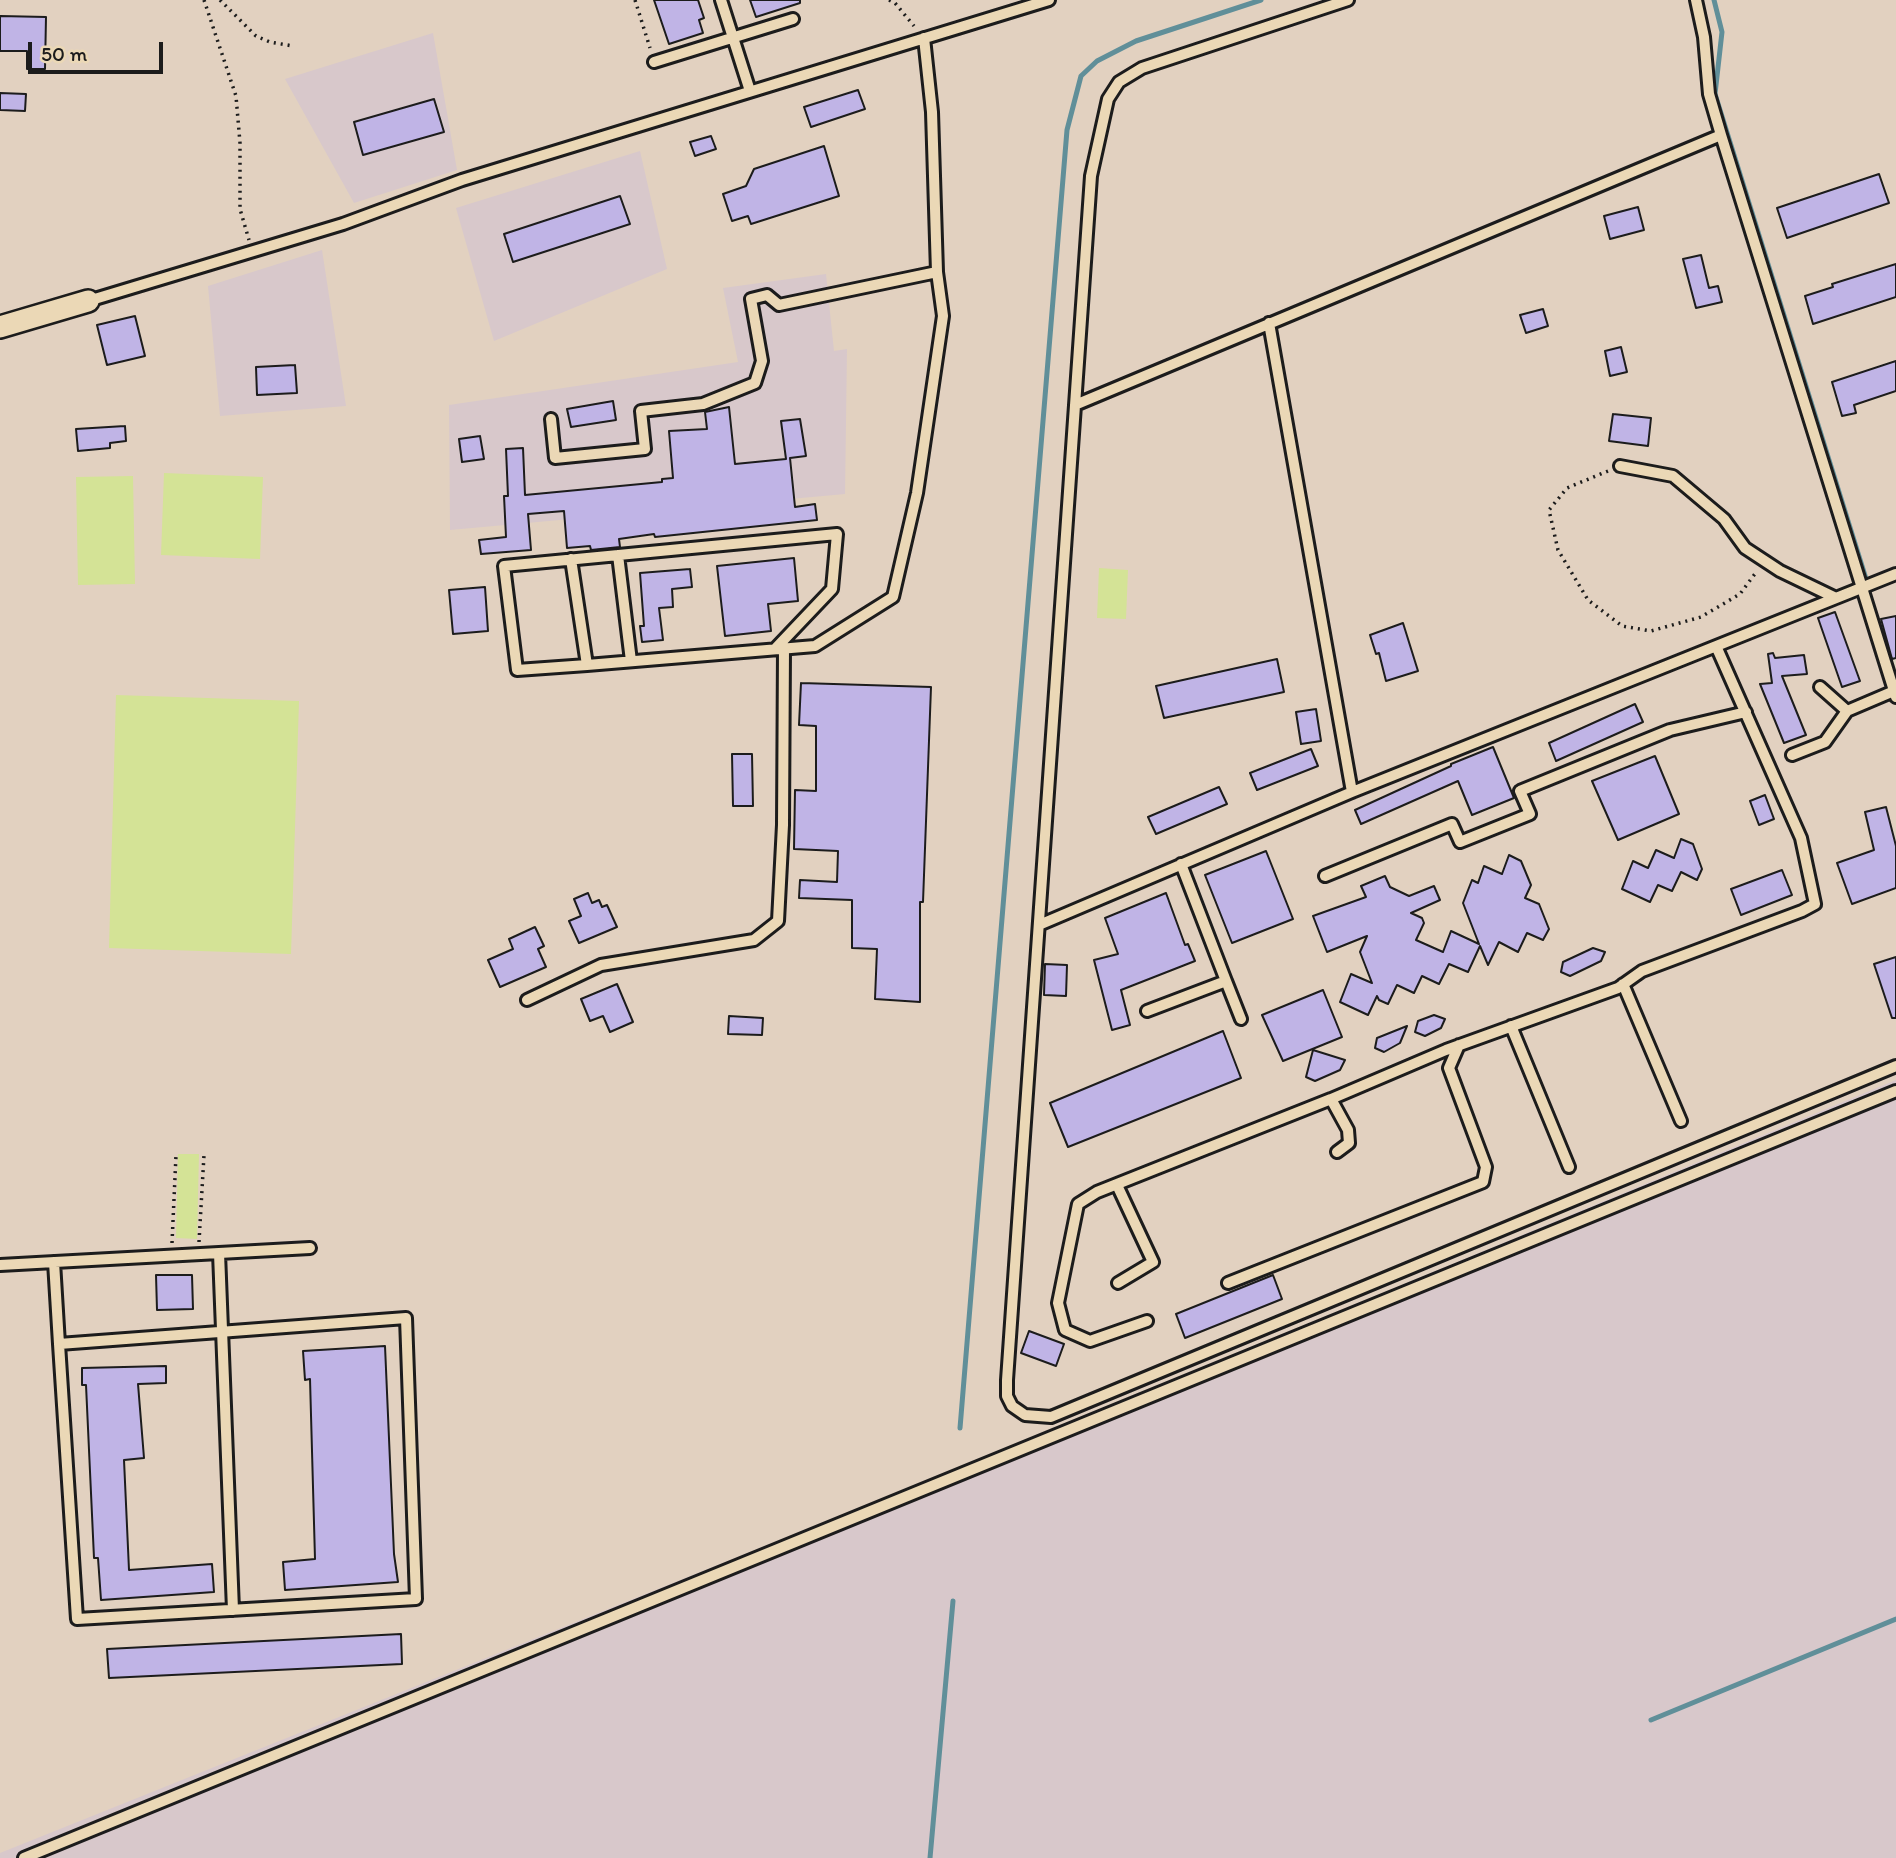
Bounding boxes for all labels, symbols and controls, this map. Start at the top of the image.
scale bar [32,28,166,72]
text: 50 m [41,41,87,66]

